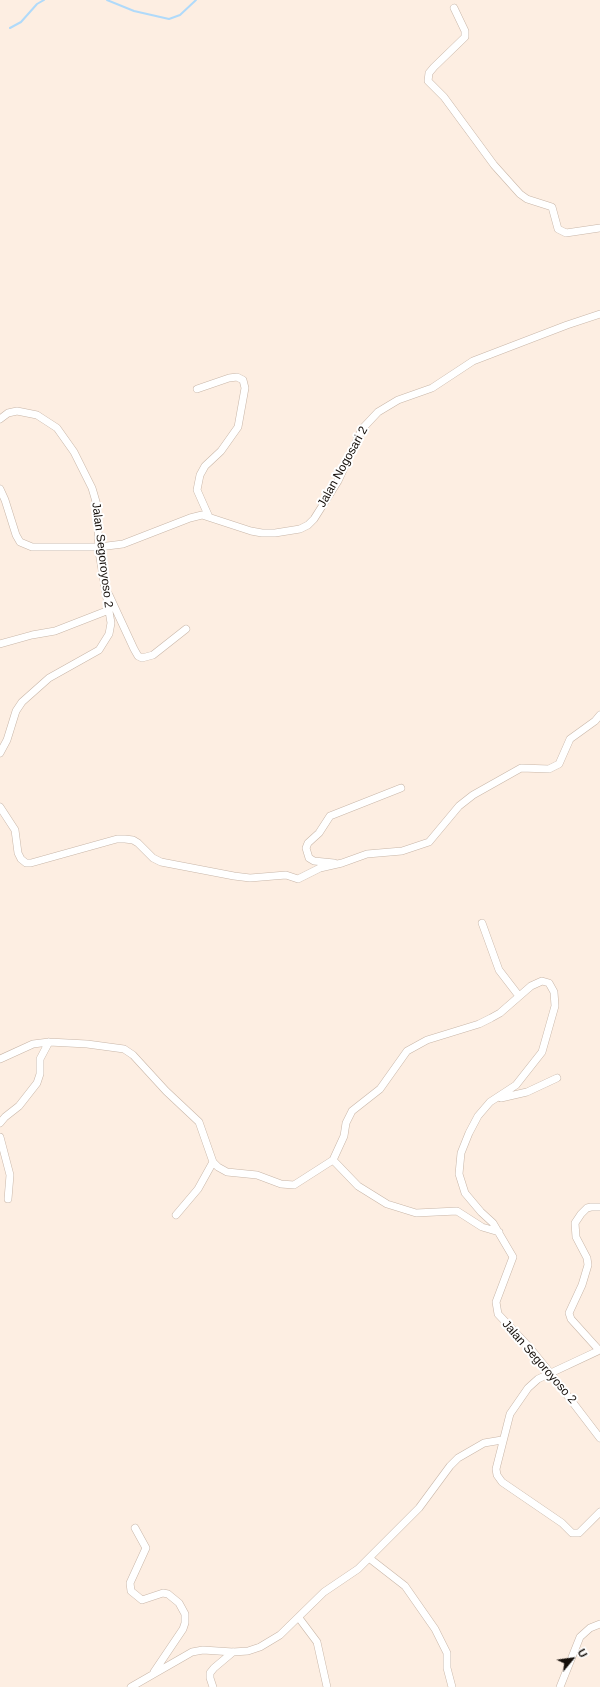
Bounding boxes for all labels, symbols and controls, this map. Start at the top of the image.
street label: Jalan Nogosari 2 [315,424,371,510]
street label: Jalan Segoroyoso 2 [88,501,116,609]
street label: Jalan Segoroyoso 2 [499,1317,579,1407]
north arrow [552,1639,592,1679]
text: U [575,1647,590,1660]

